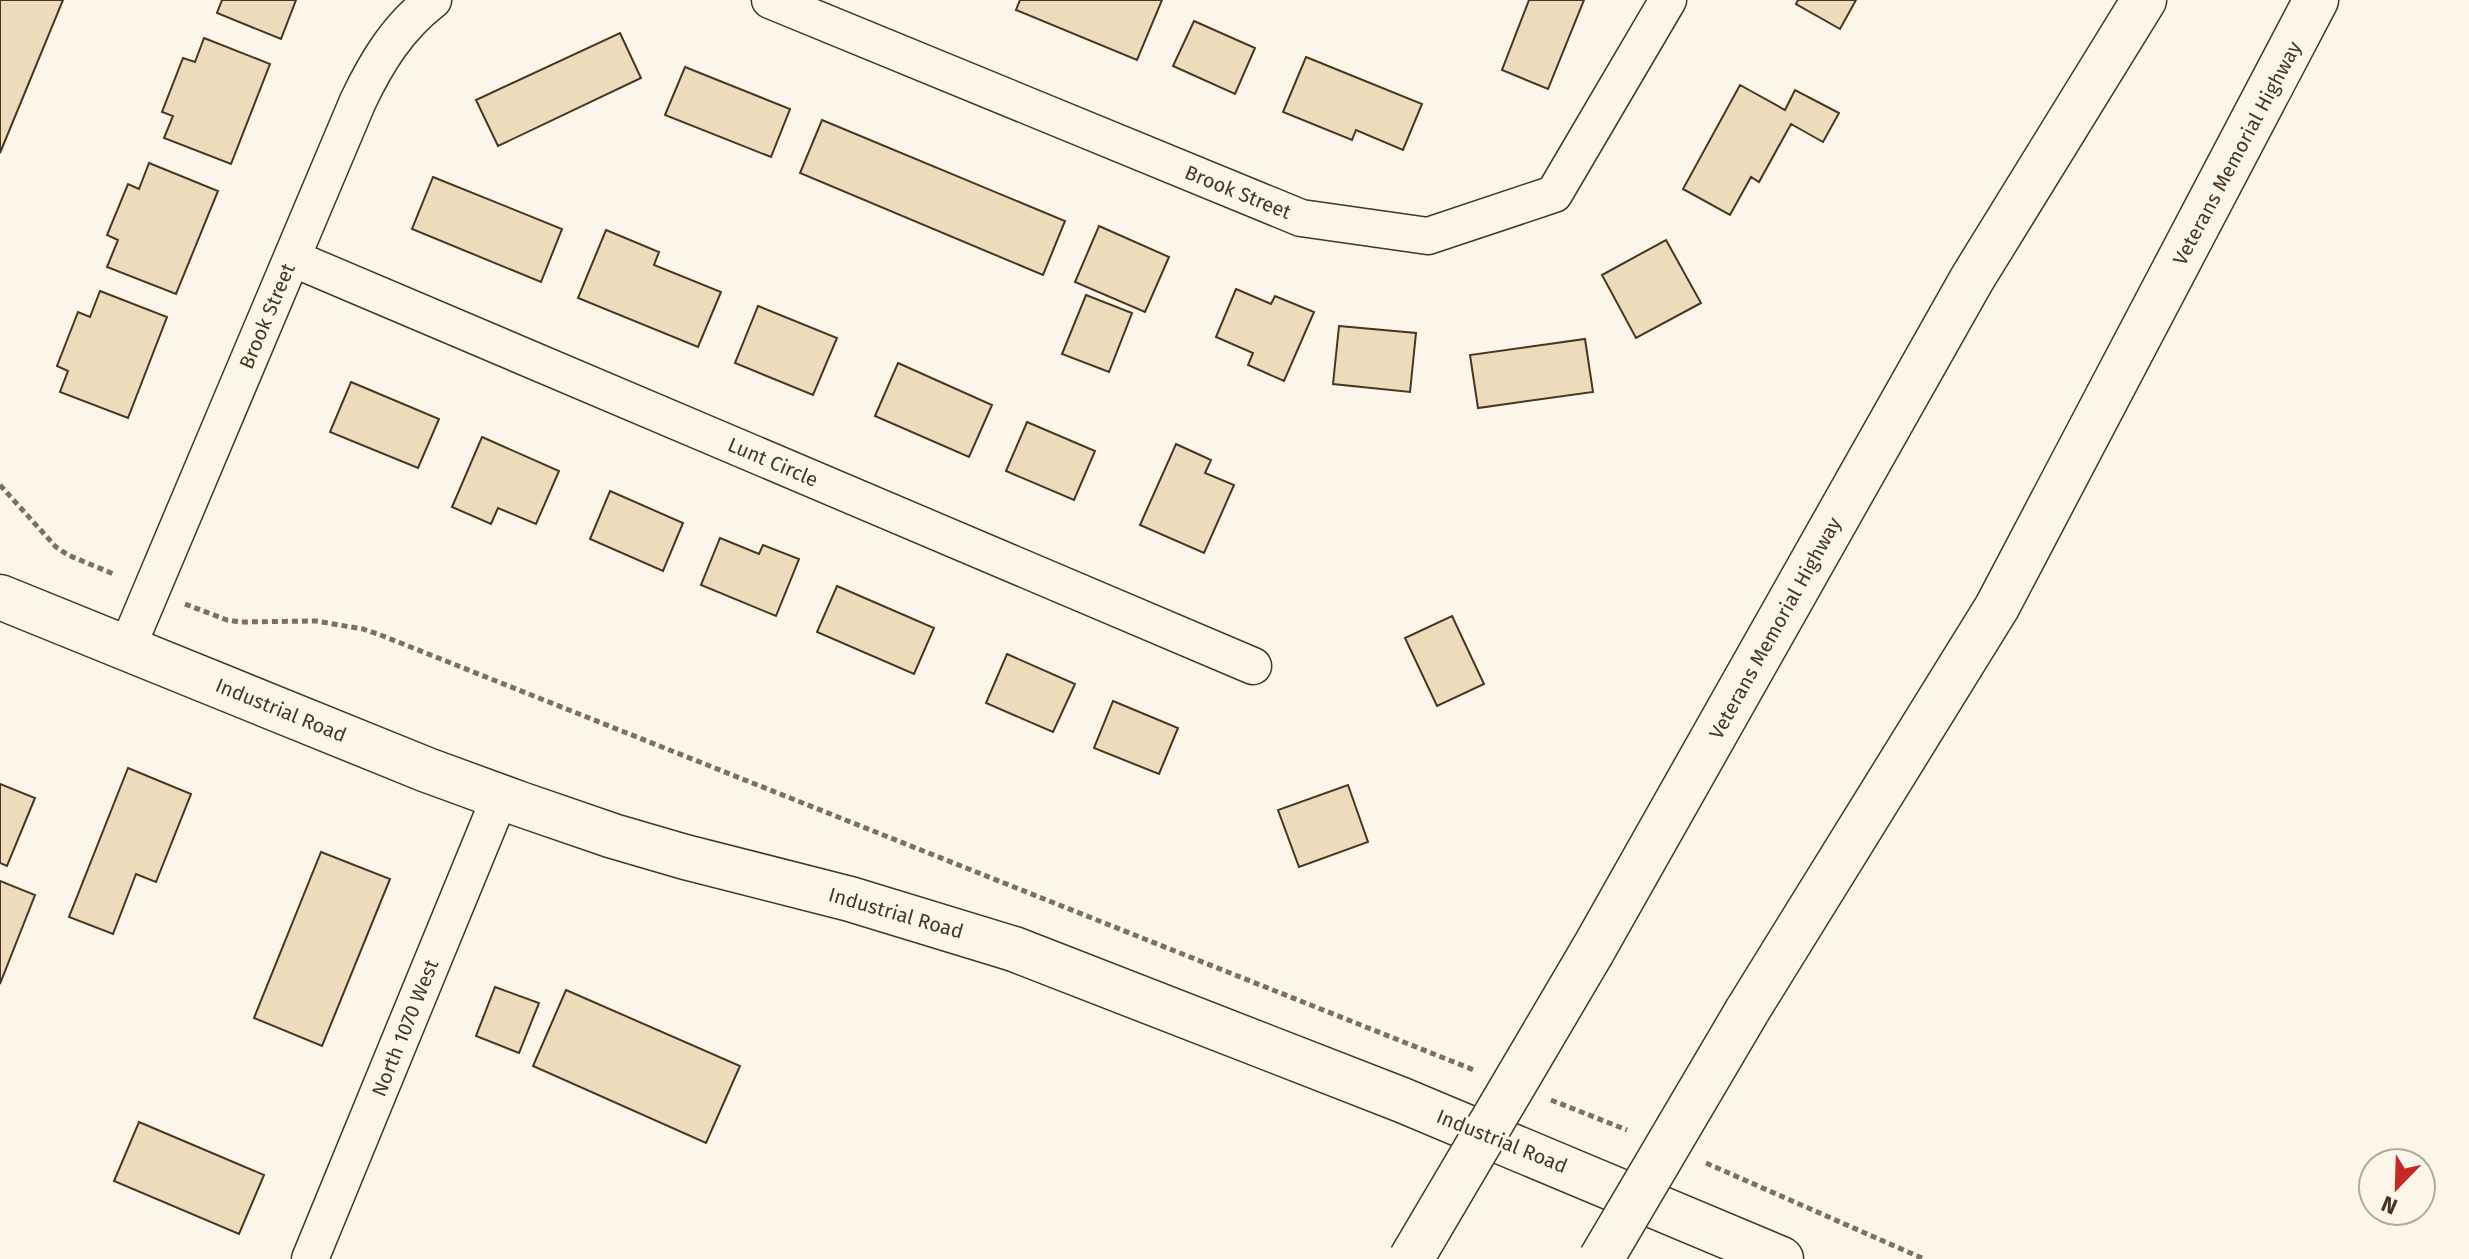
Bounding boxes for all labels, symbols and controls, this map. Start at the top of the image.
street label: Veterans Memorial Highway [2168,37,2306,269]
street label: Brook Street [1181,160,1295,224]
street label: Brook Street [234,259,300,372]
street label: Lunt Circle [724,432,822,492]
street label: Veterans Memorial Highway [1704,513,1846,743]
street label: Industrial Road [212,673,350,747]
street label: Industrial Road [826,882,966,944]
street label: North 1070 West [367,955,444,1100]
street label: Industrial Road [1433,1104,1571,1178]
north arrow [2357,1147,2437,1227]
text: N [2377,1190,2401,1220]

